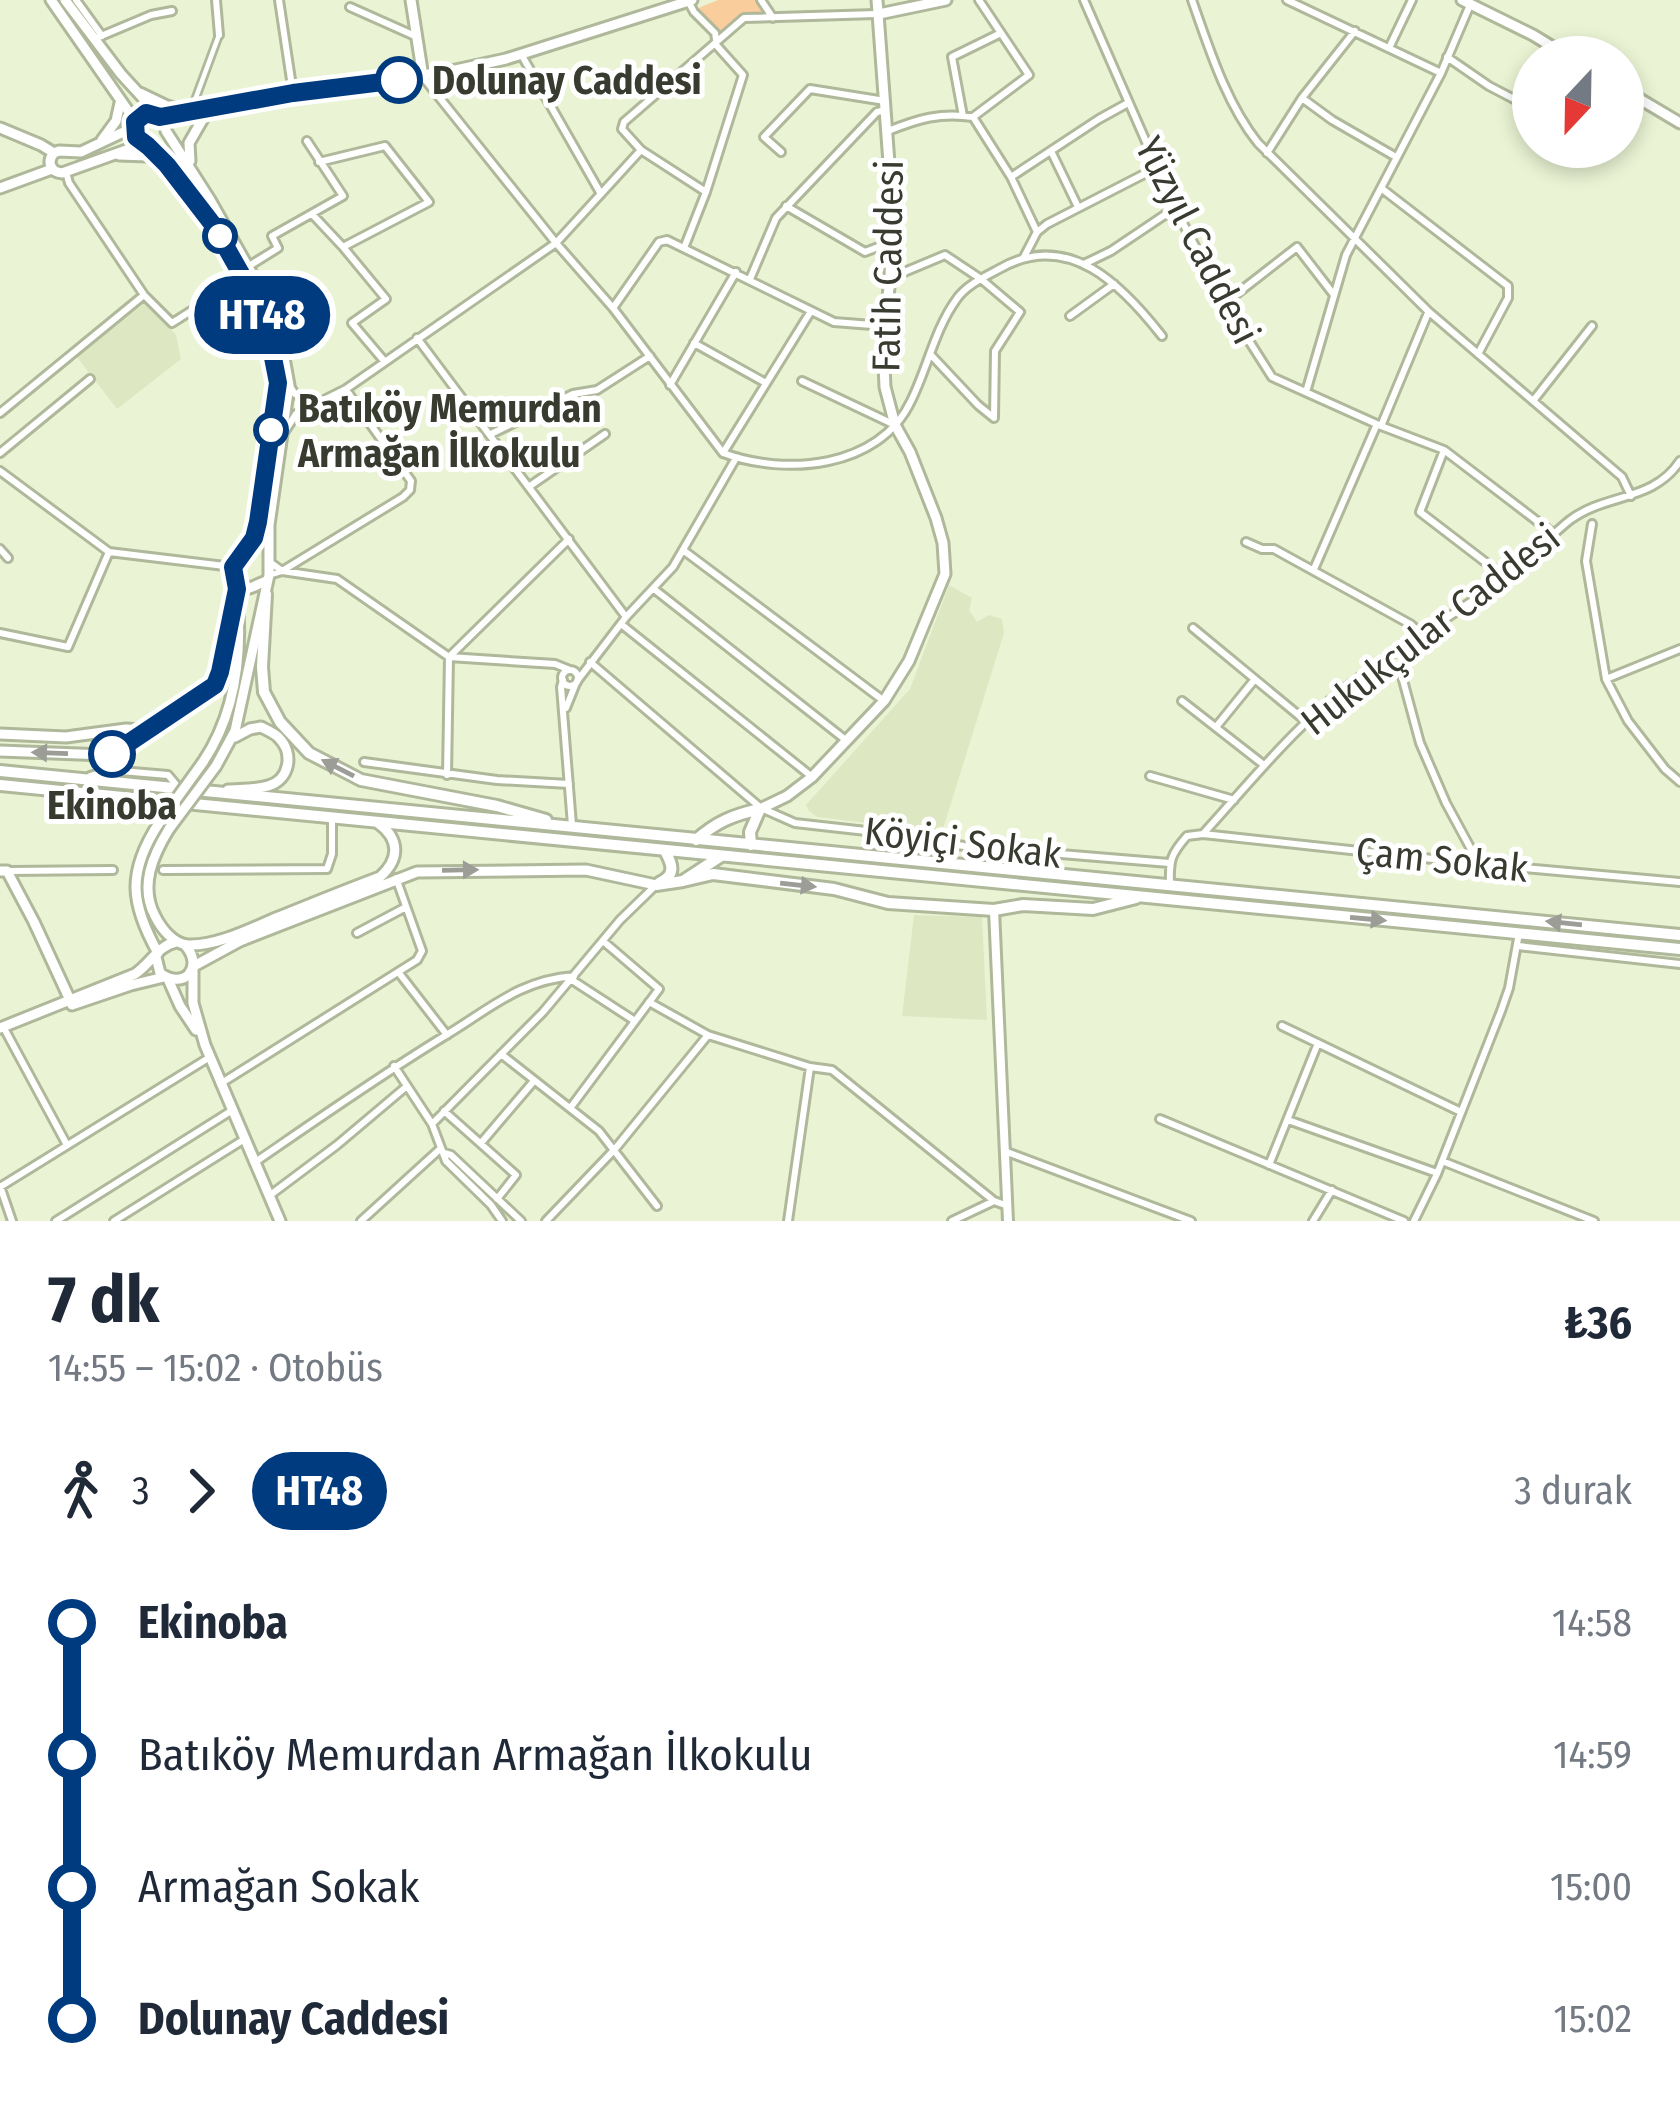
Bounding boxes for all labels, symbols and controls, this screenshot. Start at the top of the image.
north arrow [1512,36,1644,168]
map controls [1512,36,1644,168]
marker: Dolunay Caddesi [377,58,421,102]
place label: Dolunay Caddesi [432,58,702,104]
street label: Yüzyıl Caddesi [1125,129,1269,352]
street label: Fatih Caddesi [863,160,913,373]
unlabelled marker [204,220,236,252]
line badge: HT48 [178,276,346,354]
text: HT48 [218,290,306,340]
place label: Batıköy Memurdan Armağan İlkokulu [297,386,602,477]
marker: Batıköy Memurdan Armağan İlkokulu [255,414,287,446]
street label: Hukukçular Caddesi [1292,515,1569,745]
marker: Ekinoba [90,732,134,776]
one-way arrow [30,744,68,763]
one-way arrow [321,759,355,779]
place label: Ekinoba [47,783,177,829]
street label: Köyiçi Sokak [862,808,1065,878]
street label: Çam Sokak [1354,828,1531,892]
one-way arrow [442,861,480,880]
one-way arrow [780,876,817,895]
one-way arrow [1350,910,1387,929]
one-way arrow [1544,913,1582,932]
text: 7 dk [48,1260,159,1339]
text: ₺36 [1564,1296,1632,1350]
text: 14:55 – 15:02 · Otobüs [48,1345,383,1391]
icon: walk [48,1458,114,1524]
icon: forward [168,1458,234,1524]
text: HT48 [276,1466,363,1516]
text: 3 [132,1468,150,1514]
text: 3 durak [1514,1468,1632,1514]
text: Ekinoba [138,1596,288,1650]
text: 14:58 [1552,1600,1632,1646]
text: Batıköy Memurdan Armağan İlkokulu [138,1728,812,1782]
text: 14:59 [1553,1732,1632,1778]
text: Armağan Sokak [138,1860,420,1914]
text: 15:00 [1550,1864,1632,1910]
text: Dolunay Caddesi [138,1992,449,2046]
text: 15:02 [1554,1996,1632,2042]

